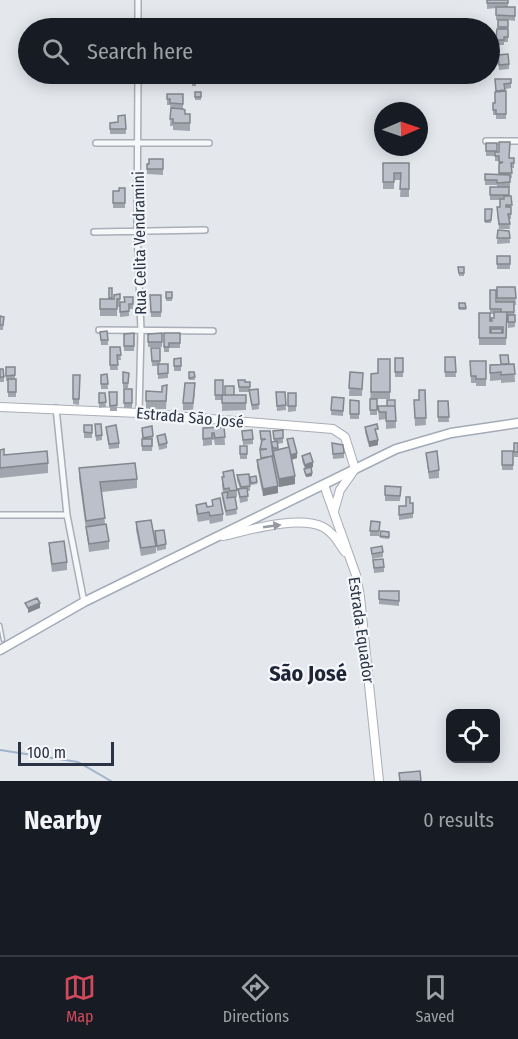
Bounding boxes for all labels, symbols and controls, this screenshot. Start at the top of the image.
search box [18,18,500,84]
icon: search [39,35,72,68]
text: Search here [87,38,193,65]
north arrow [374,102,428,156]
street label: Rua Celita Vendramini [129,171,150,315]
street label: Estrada São José [135,403,245,432]
one-way arrow [263,522,282,531]
street label: Estrada Equador [345,576,378,685]
district label: São José [269,660,347,687]
map controls [446,709,500,763]
button: locate [446,709,500,763]
scale bar [18,739,114,766]
text: 100 m [27,743,66,762]
text: Nearby [24,805,101,836]
text: 0 results [423,808,494,832]
tab: Map [63,971,96,1026]
tab: Directions [223,971,289,1026]
tab: Saved [416,971,455,1026]

